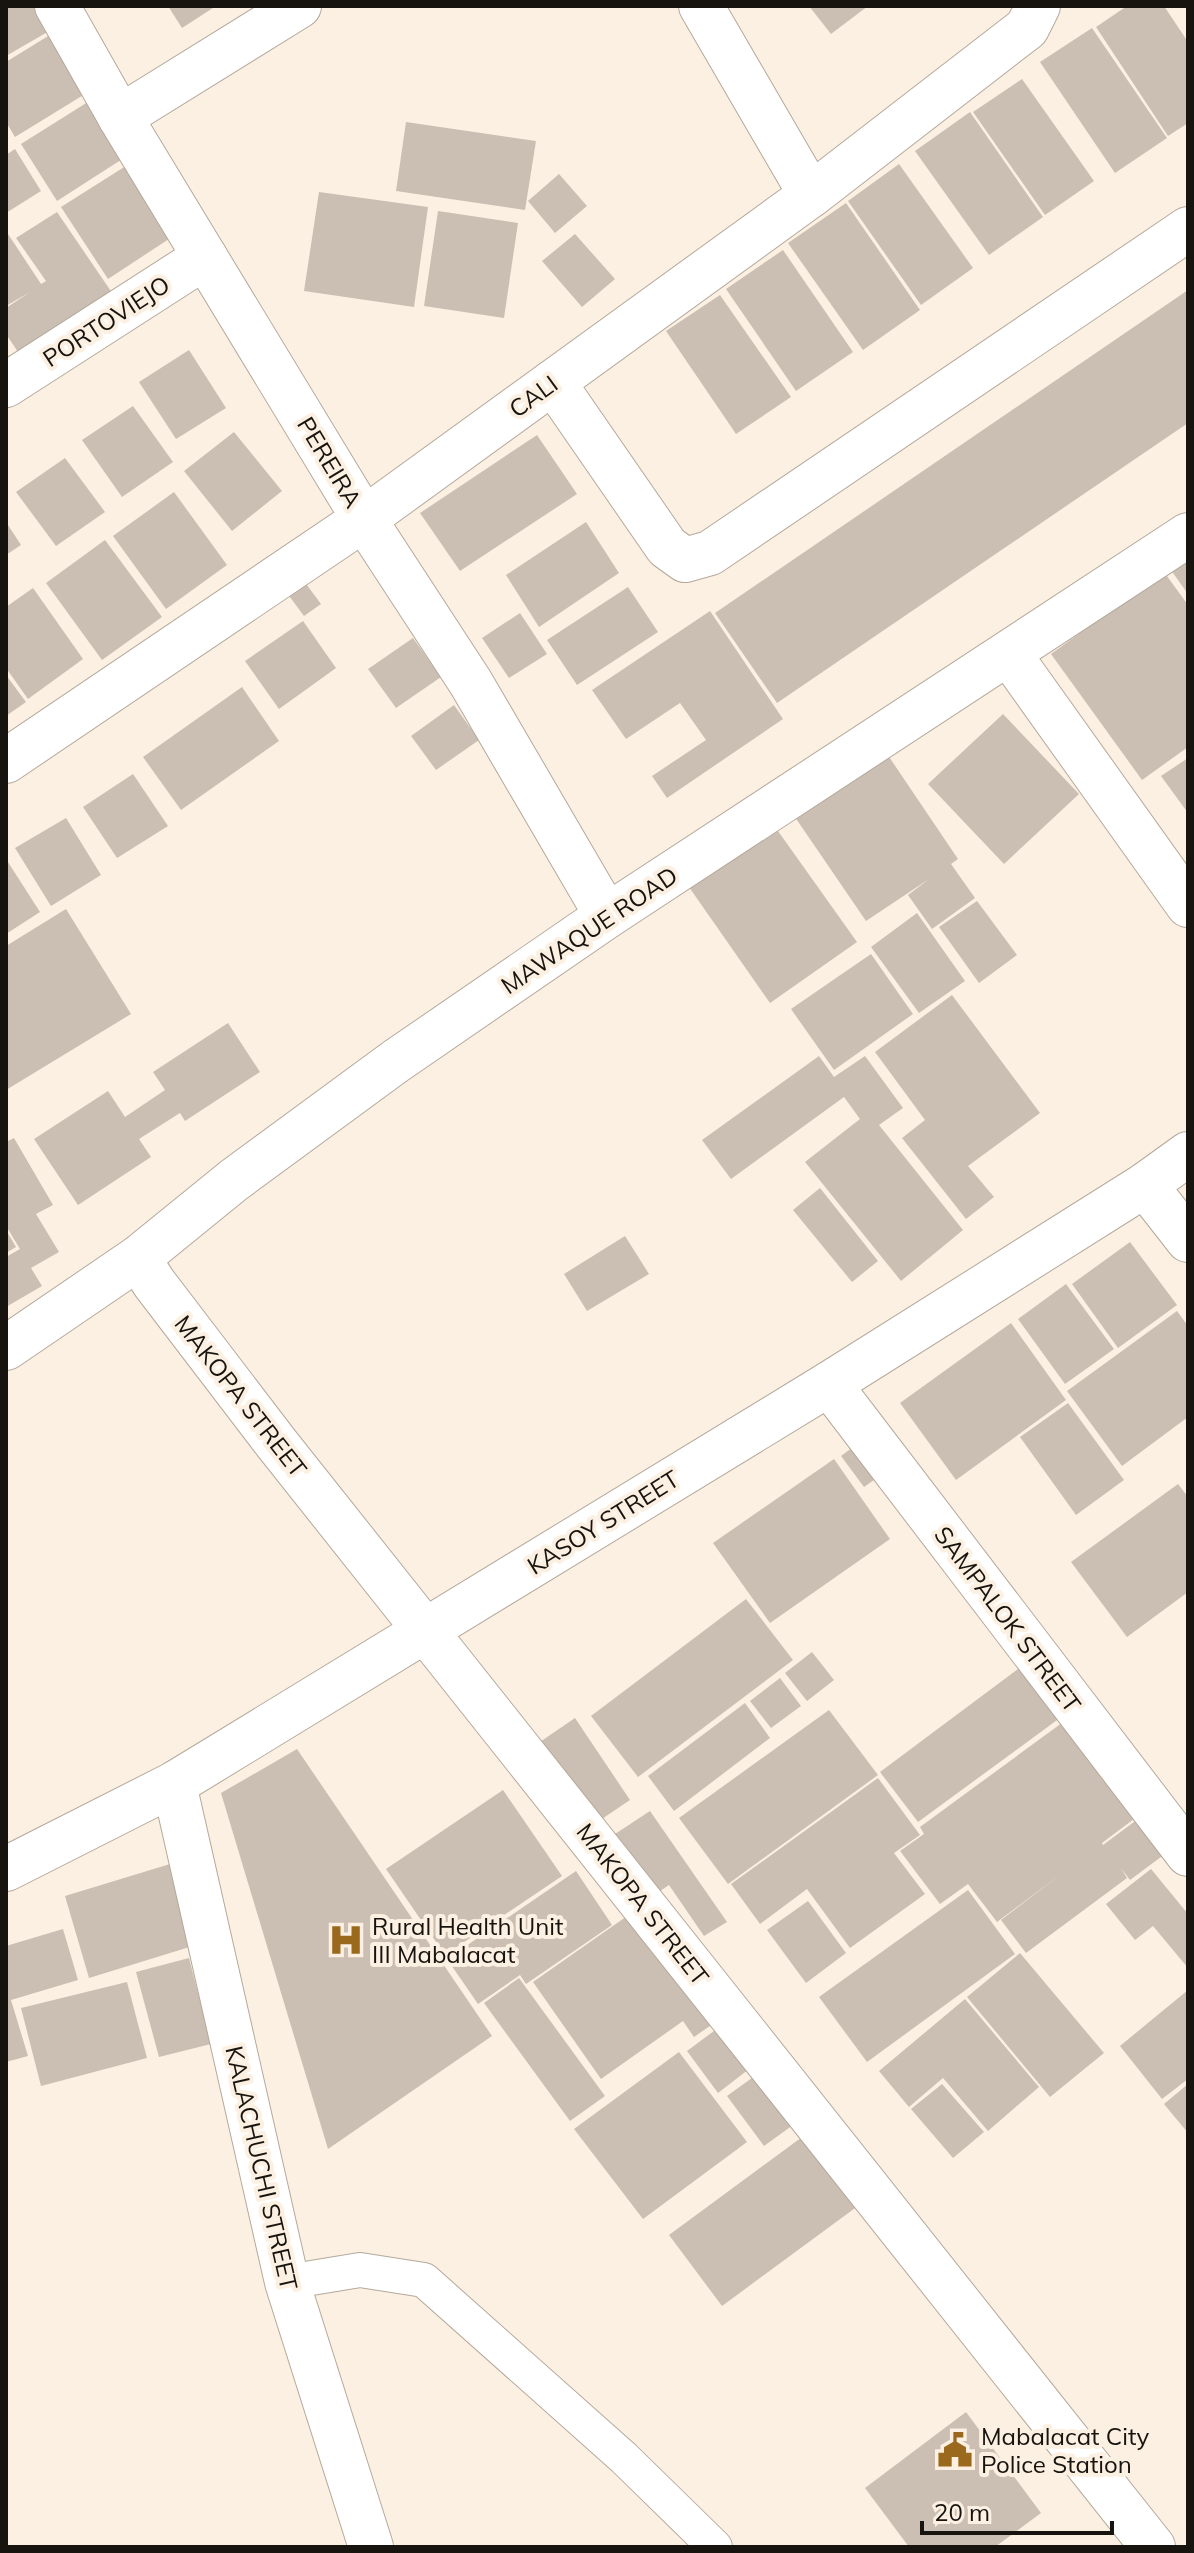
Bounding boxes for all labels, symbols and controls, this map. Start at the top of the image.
street label: PORTOVIEJO [37,269,175,373]
street label: CALI [503,368,563,424]
street label: PEREIRA [291,411,369,513]
street label: MAWAQUE ROAD [495,860,683,1000]
street label: MAKOPA STREET [168,1309,314,1483]
street label: KASOY STREET [522,1463,685,1581]
street label: SAMPALOK STREET [928,1520,1088,1718]
street label: MAKOPA STREET [570,1817,716,1991]
place label: Rural Health Unit III Mabalacat [372,1911,563,1969]
hospital icon: Rural Health Unit III Mabalacat [327,1921,365,1959]
street label: KALACHUCHI STREET [219,2043,305,2294]
place label: Mabalacat City Police Station [981,2421,1149,2479]
public building icon: Mabalacat City Police Station [936,2431,974,2469]
scale bar [922,2485,1112,2535]
text: 20 m [934,2497,990,2527]

